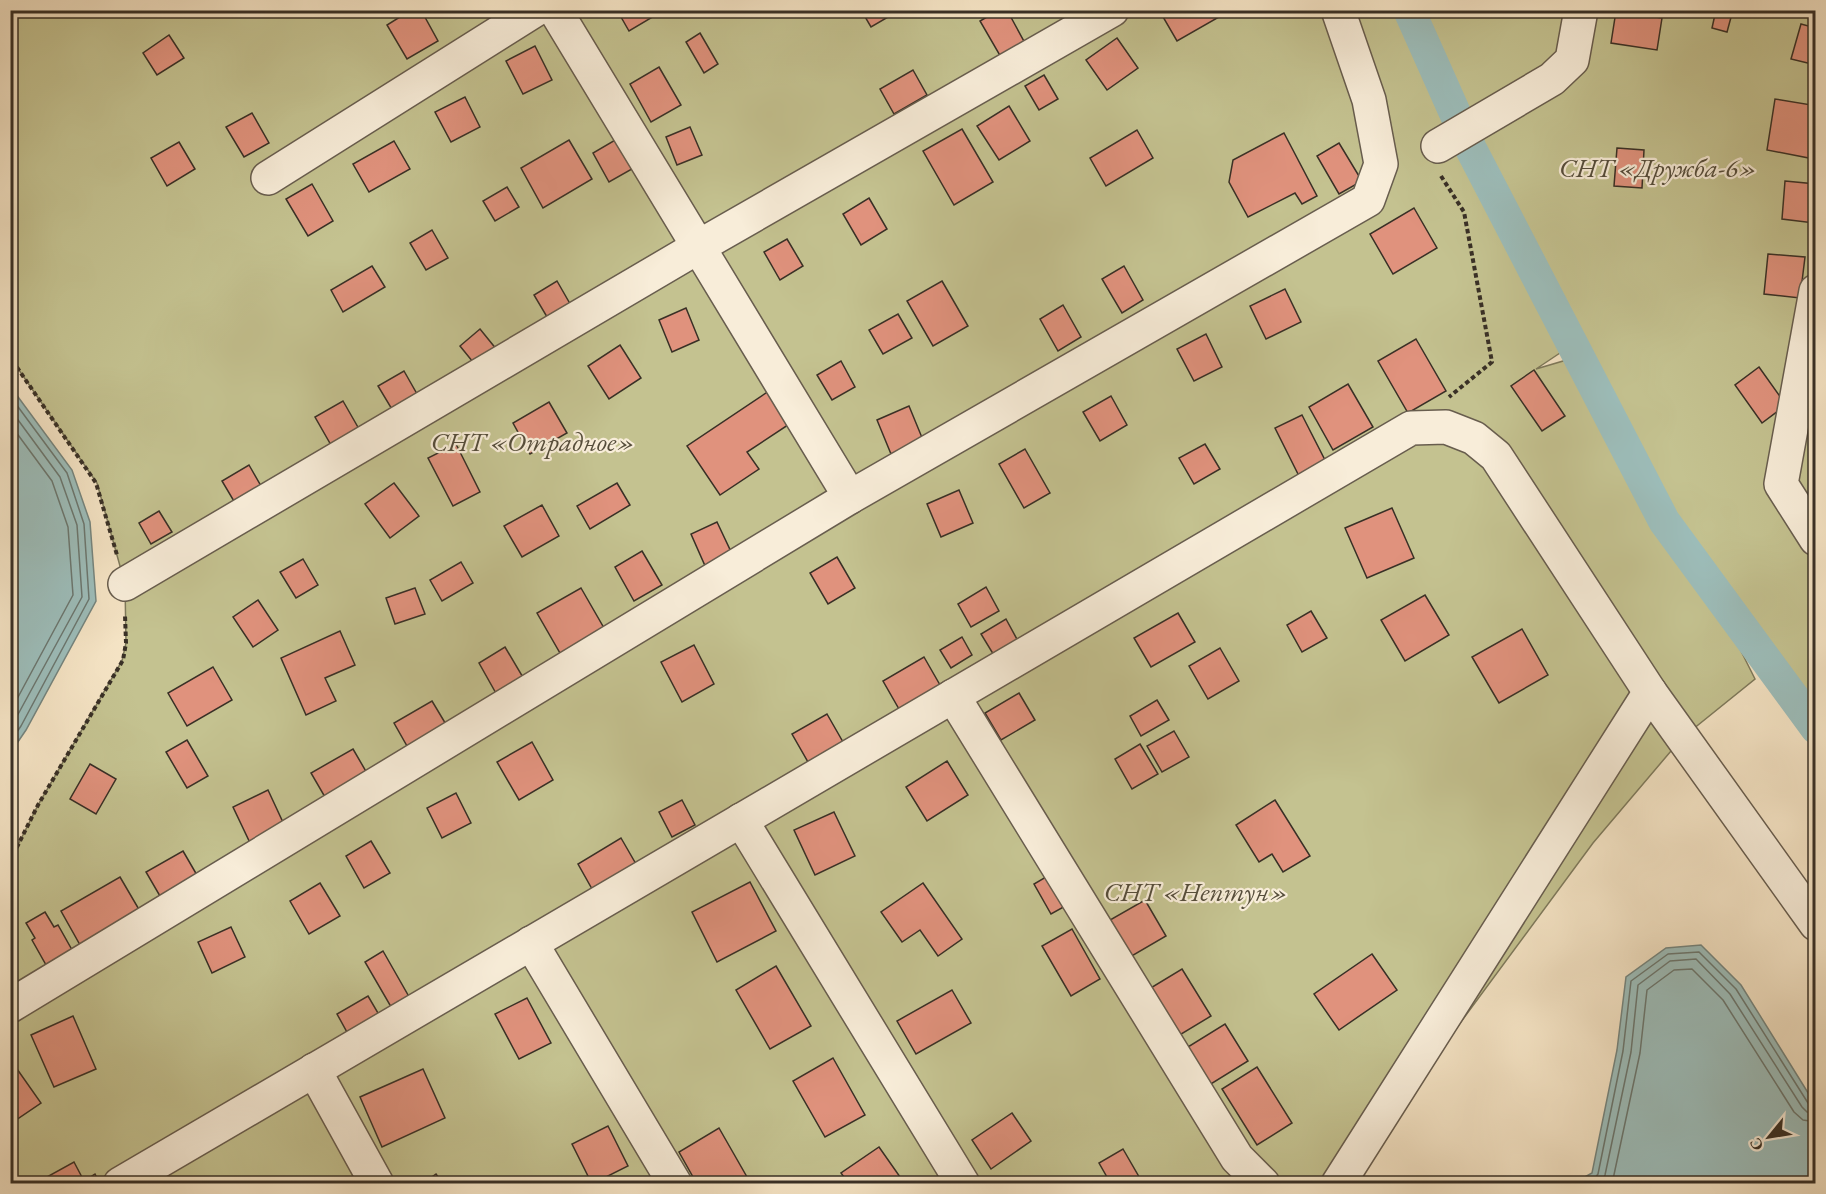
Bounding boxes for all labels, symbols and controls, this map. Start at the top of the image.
park label: СНТ «Дружба-6» [1559,150,1757,185]
park label: СНТ «Отрадное» [431,424,635,459]
park label: СНТ «Нептун» [1104,874,1288,909]
north arrow [1739,1107,1799,1167]
text: С [1745,1134,1768,1154]

